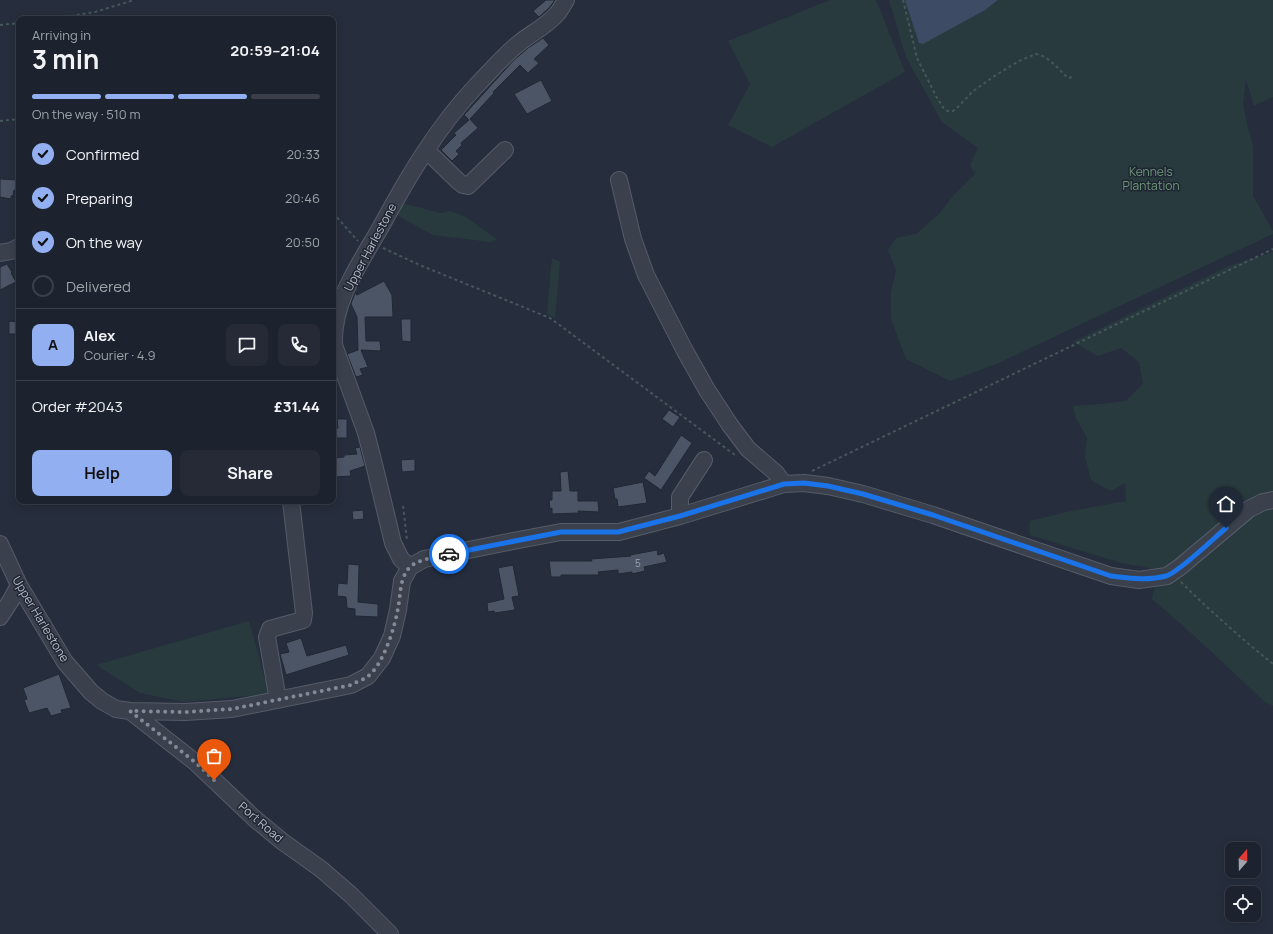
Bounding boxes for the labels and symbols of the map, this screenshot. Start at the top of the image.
park label: Kennels Plantation [1122,163,1180,194]
street label: Upper Harlestone [340,200,400,294]
pin [1209,487,1243,528]
courier [429,534,469,574]
house number: 5 [635,556,641,570]
street label: Upper Harlestone [9,573,73,665]
pin [197,739,231,780]
street label: Port Road [235,798,287,846]
north arrow [1225,842,1261,878]

